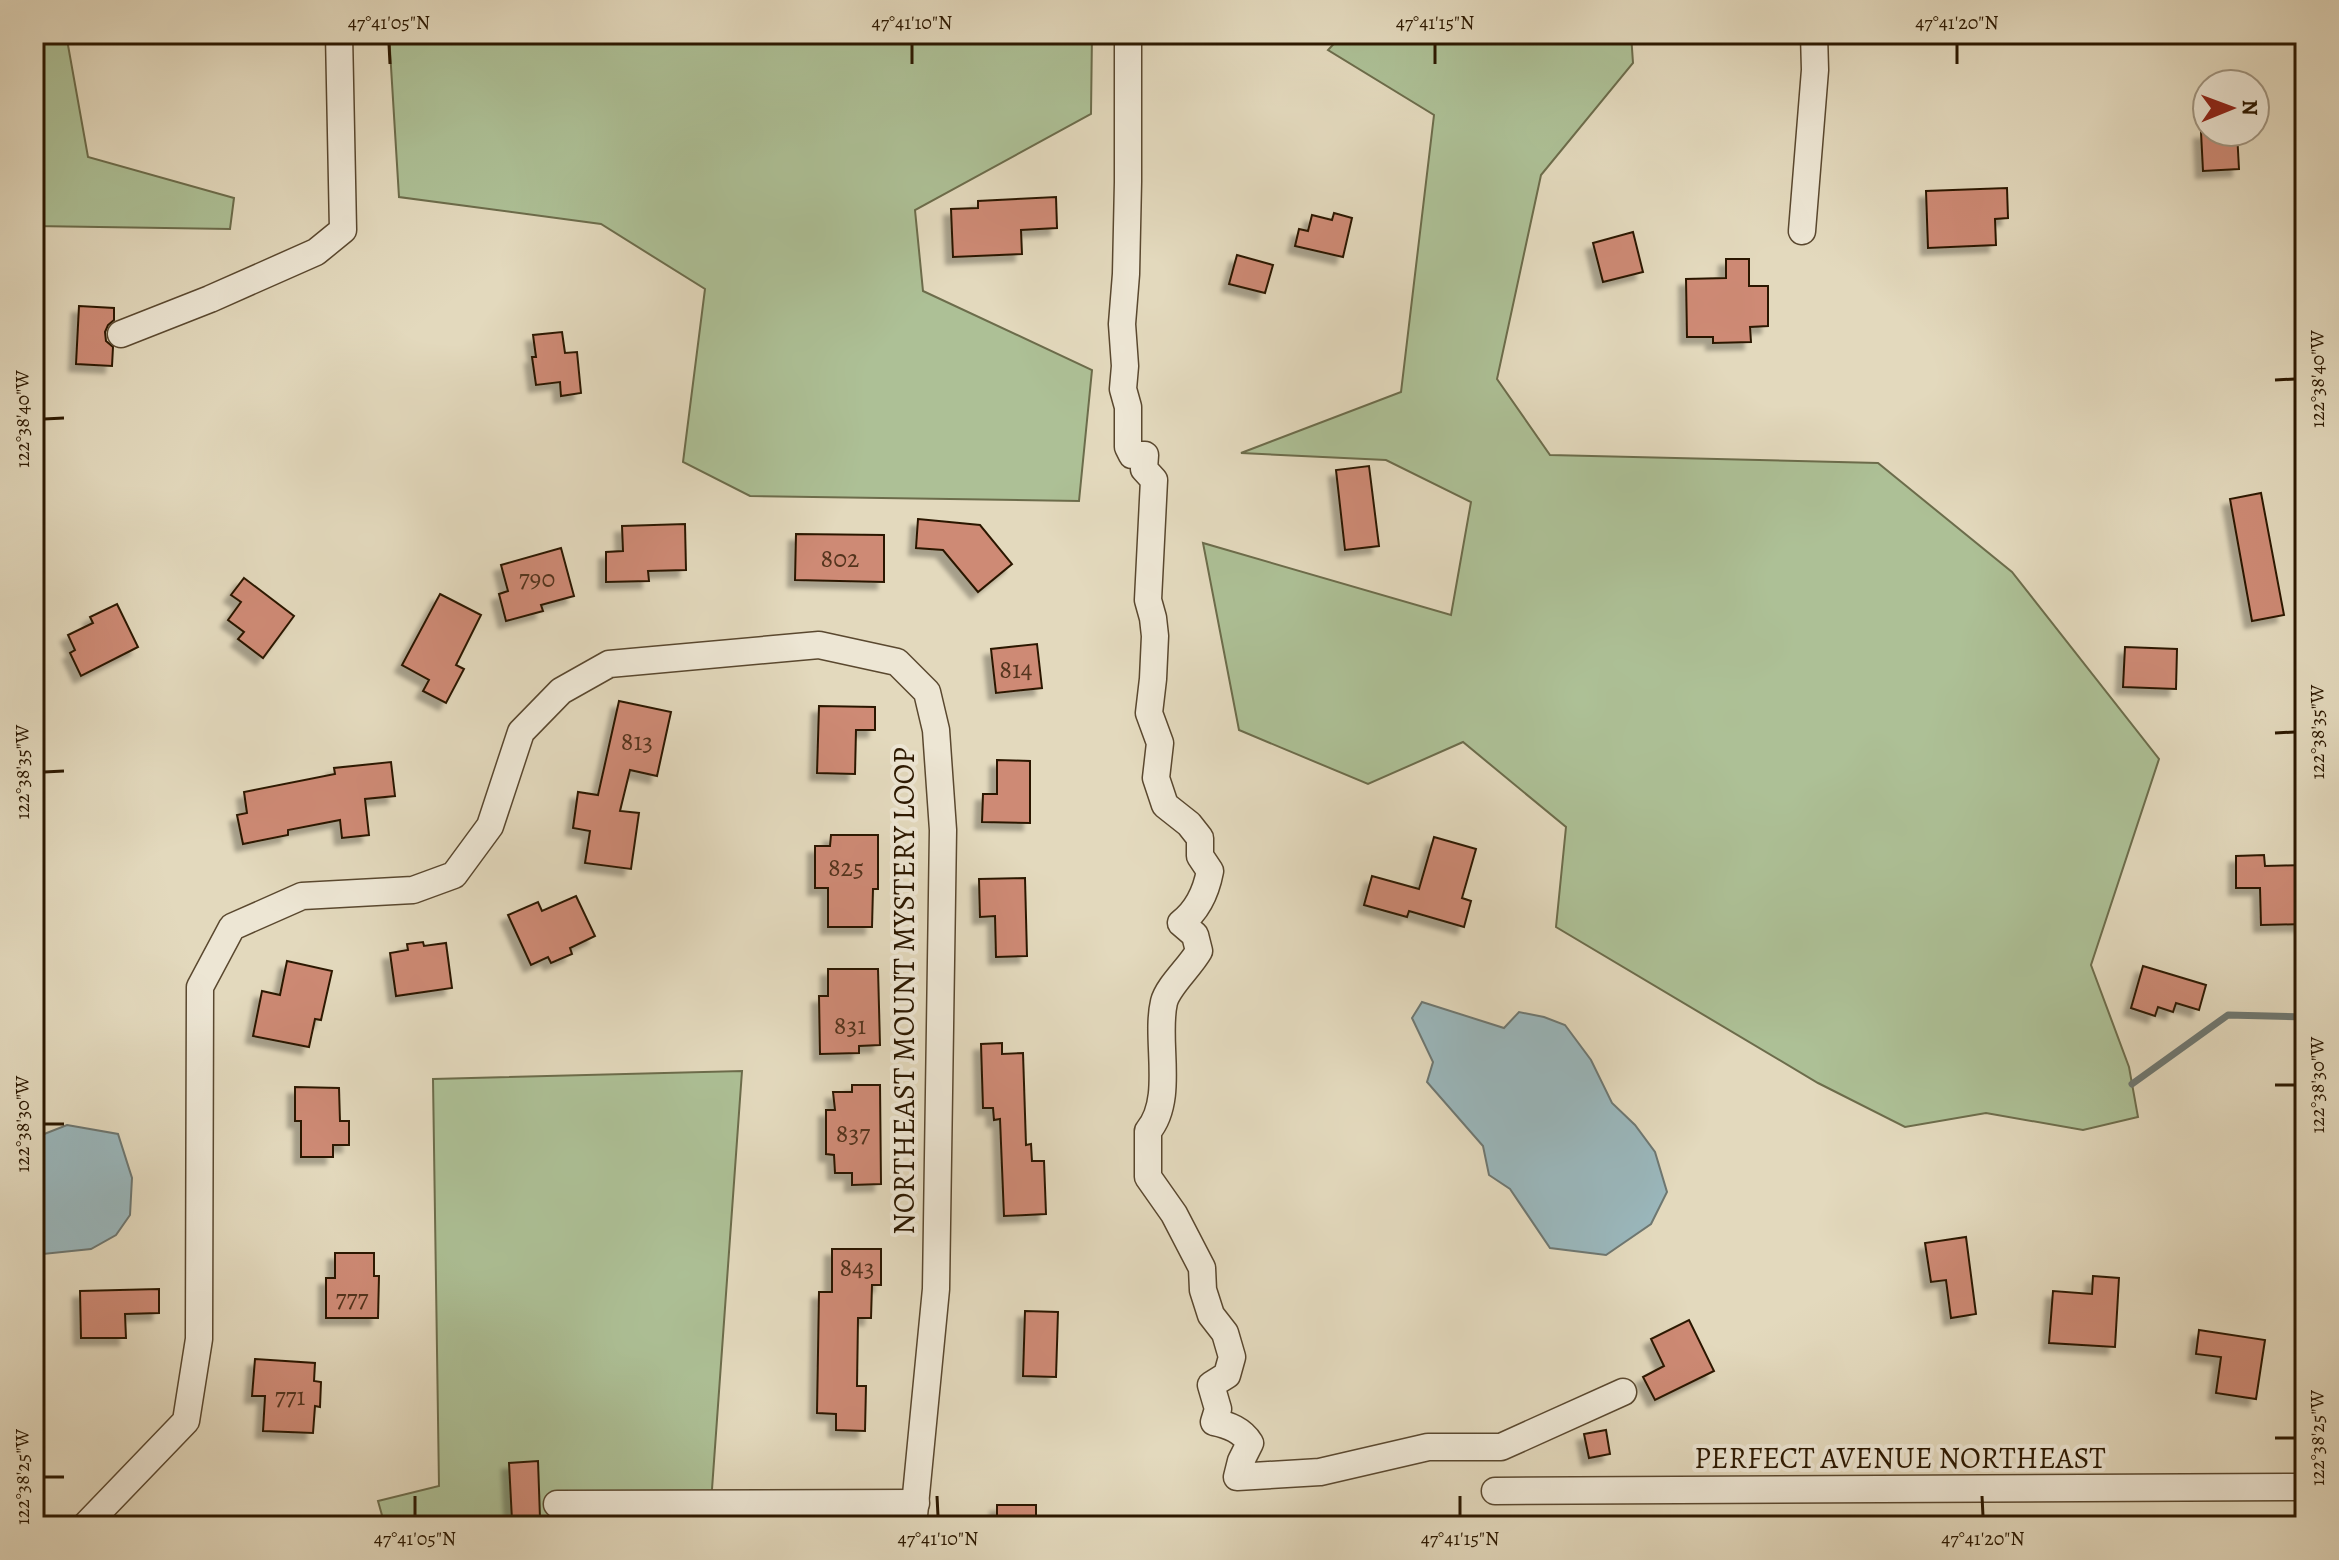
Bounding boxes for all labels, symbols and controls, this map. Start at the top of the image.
text: 47°41'05"N [348,9,430,36]
text: 47°41'10"N [872,9,952,36]
text: 47°41'15"N [1396,9,1474,36]
text: 47°41'20"N [1915,9,1999,36]
north arrow [2191,68,2271,148]
text: N [2235,99,2265,116]
text: 122°38'40"W [2304,330,2331,428]
text: 122°38'40"W [9,370,36,468]
house number: 802 [821,541,859,576]
house number: 790 [519,561,555,596]
house number: 814 [999,652,1033,687]
text: 122°38'35"W [2304,684,2331,779]
text: 122°38'35"W [9,724,36,819]
house number: 813 [621,724,653,759]
street label: NORTHEAST MOUNT MYSTERY LOOP [884,747,924,1235]
house number: 825 [828,850,864,885]
house number: 831 [834,1008,866,1043]
text: 122°38'30"W [2304,1036,2331,1134]
text: 122°38'30"W [9,1075,36,1173]
house number: 837 [836,1116,870,1151]
house number: 843 [839,1250,875,1285]
house number: 777 [336,1281,368,1316]
house number: 771 [275,1379,305,1414]
text: 122°38'25"W [2304,1390,2331,1486]
text: 122°38'25"W [9,1429,36,1525]
street label: PERFECT AVENUE NORTHEAST [1694,1438,2106,1478]
text: 47°41'05"N [374,1525,456,1552]
text: 47°41'10"N [898,1525,978,1552]
text: 47°41'15"N [1421,1525,1499,1552]
text: 47°41'20"N [1941,1525,2025,1552]

